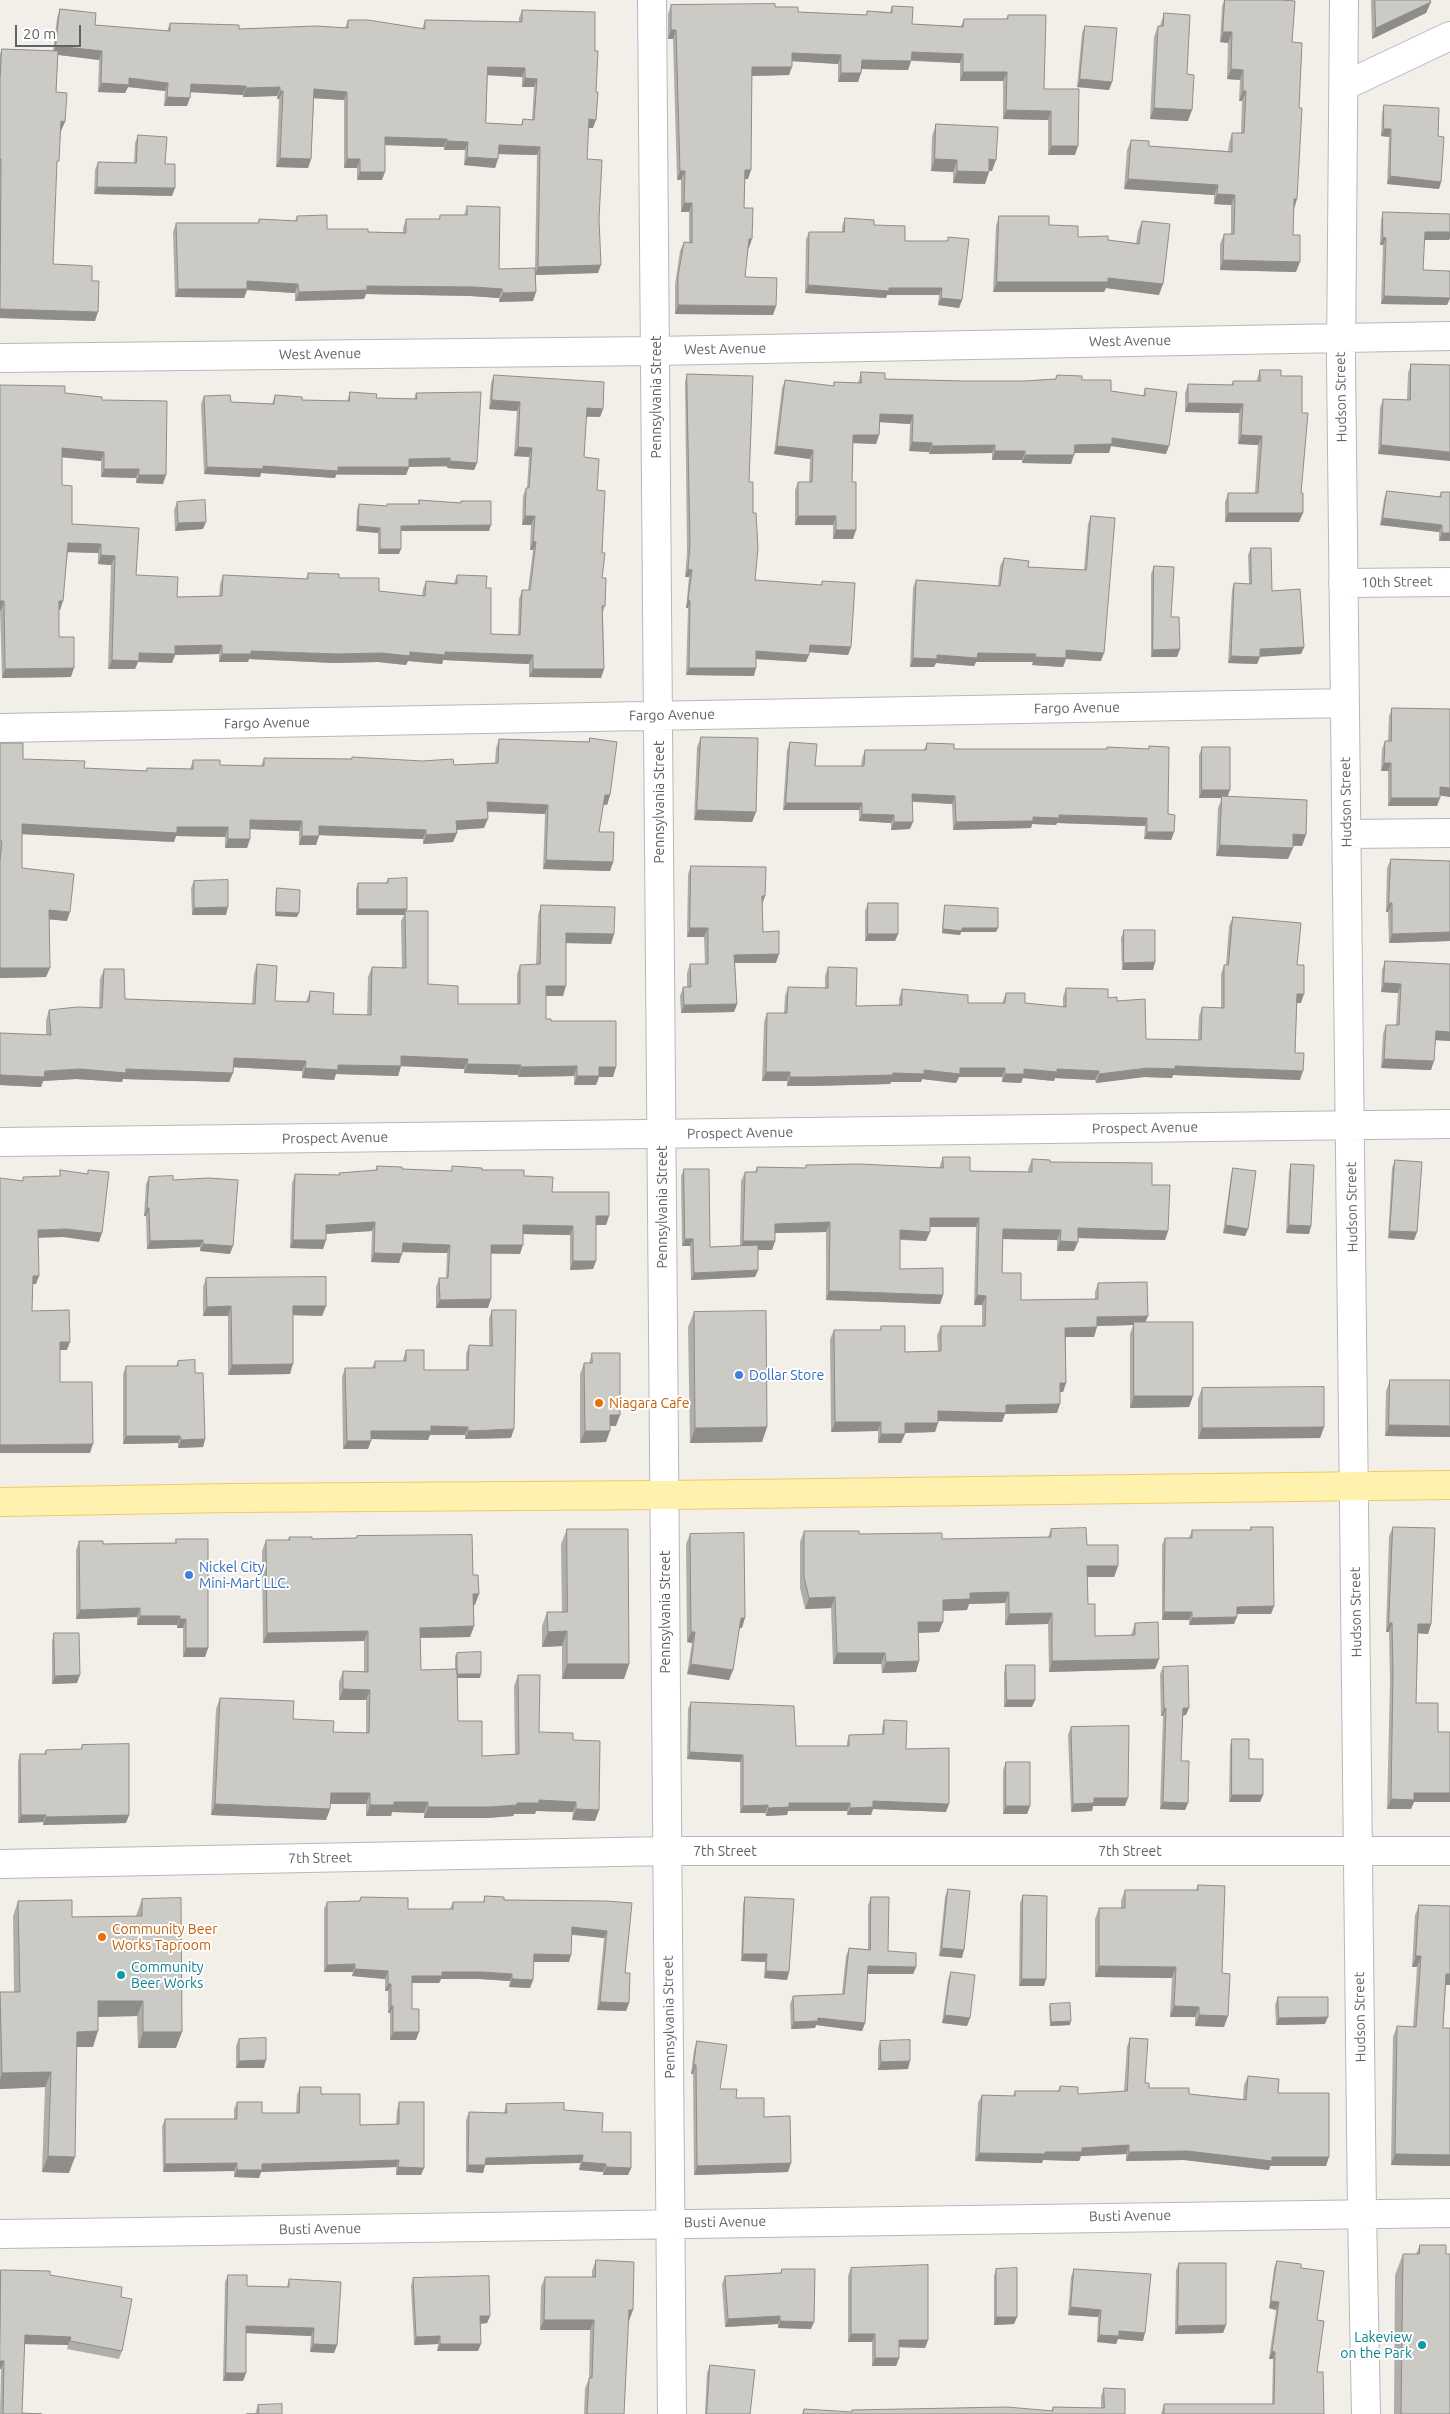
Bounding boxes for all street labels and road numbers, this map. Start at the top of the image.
street label: West Avenue [1089,332,1171,350]
street label: Pennsylvania Street [648,335,664,459]
street label: West Avenue [684,340,766,358]
street label: West Avenue [279,345,361,363]
street label: Hudson Street [1332,352,1350,442]
street label: 10th Street [1361,573,1433,591]
street label: Fargo Avenue [1034,699,1120,717]
street label: Fargo Avenue [629,706,715,724]
street label: Fargo Avenue [224,714,310,732]
street label: Pennsylvania Street [651,740,667,864]
street label: Hudson Street [1337,757,1355,847]
street label: Prospect Avenue [1092,1119,1198,1137]
street label: Prospect Avenue [687,1124,793,1142]
street label: Prospect Avenue [282,1129,388,1147]
street label: Pennsylvania Street [654,1145,670,1269]
street label: Hudson Street [1343,1162,1361,1252]
street label: Pennsylvania Street [657,1550,673,1674]
street label: Hudson Street [1347,1567,1365,1657]
street label: 7th Street [693,1843,757,1859]
street label: 7th Street [1098,1843,1162,1859]
street label: 7th Street [288,1849,352,1867]
street label: Pennsylvania Street [660,1955,678,2079]
street label: Hudson Street [1351,1972,1369,2062]
street label: Busti Avenue [1089,2207,1171,2225]
street label: Busti Avenue [684,2213,766,2231]
street label: Busti Avenue [279,2220,361,2238]

